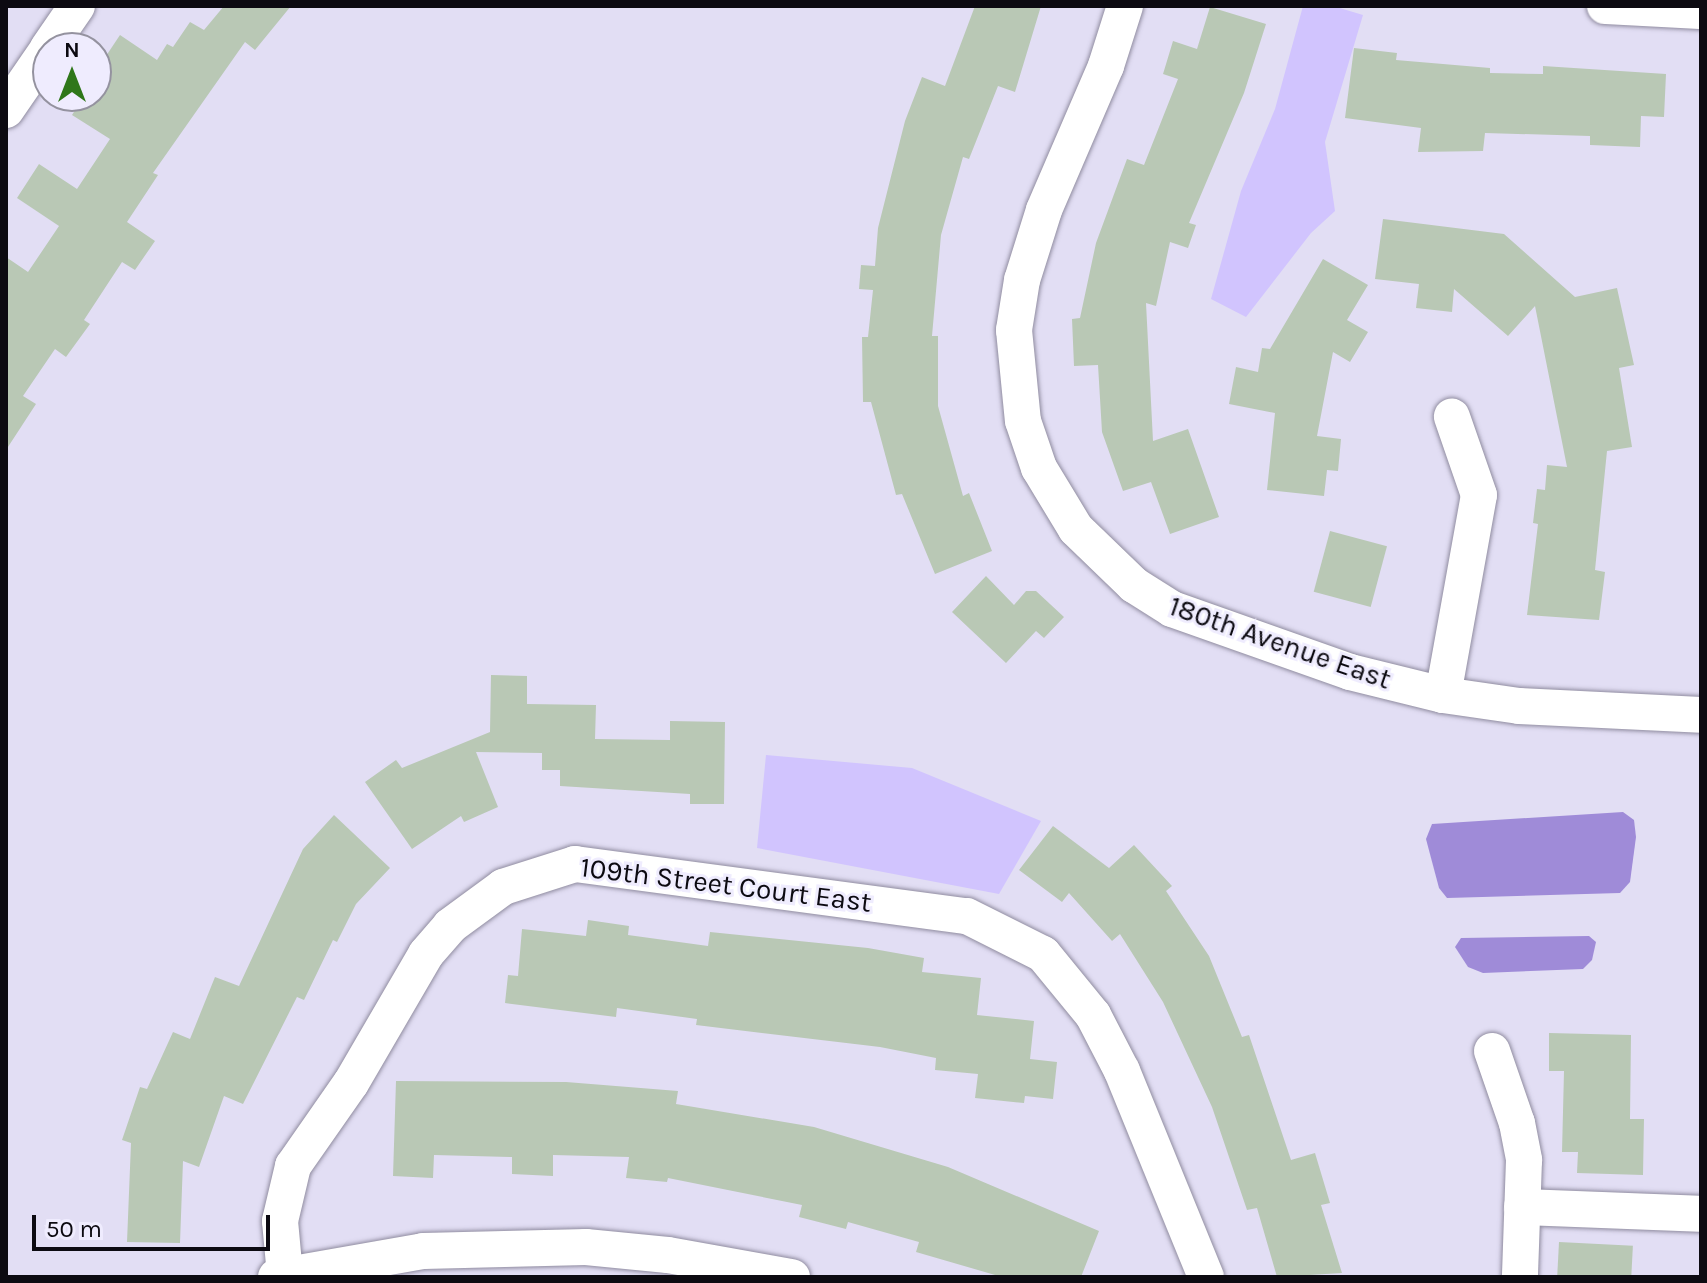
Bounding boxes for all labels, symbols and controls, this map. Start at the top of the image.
north arrow [32,32,112,112]
text: N [64,37,80,63]
street label: 180th Avenue East [1165,589,1395,697]
street label: 109th Street Court East [579,850,873,920]
scale bar [36,1199,274,1249]
text: 50 m [46,1215,102,1243]

